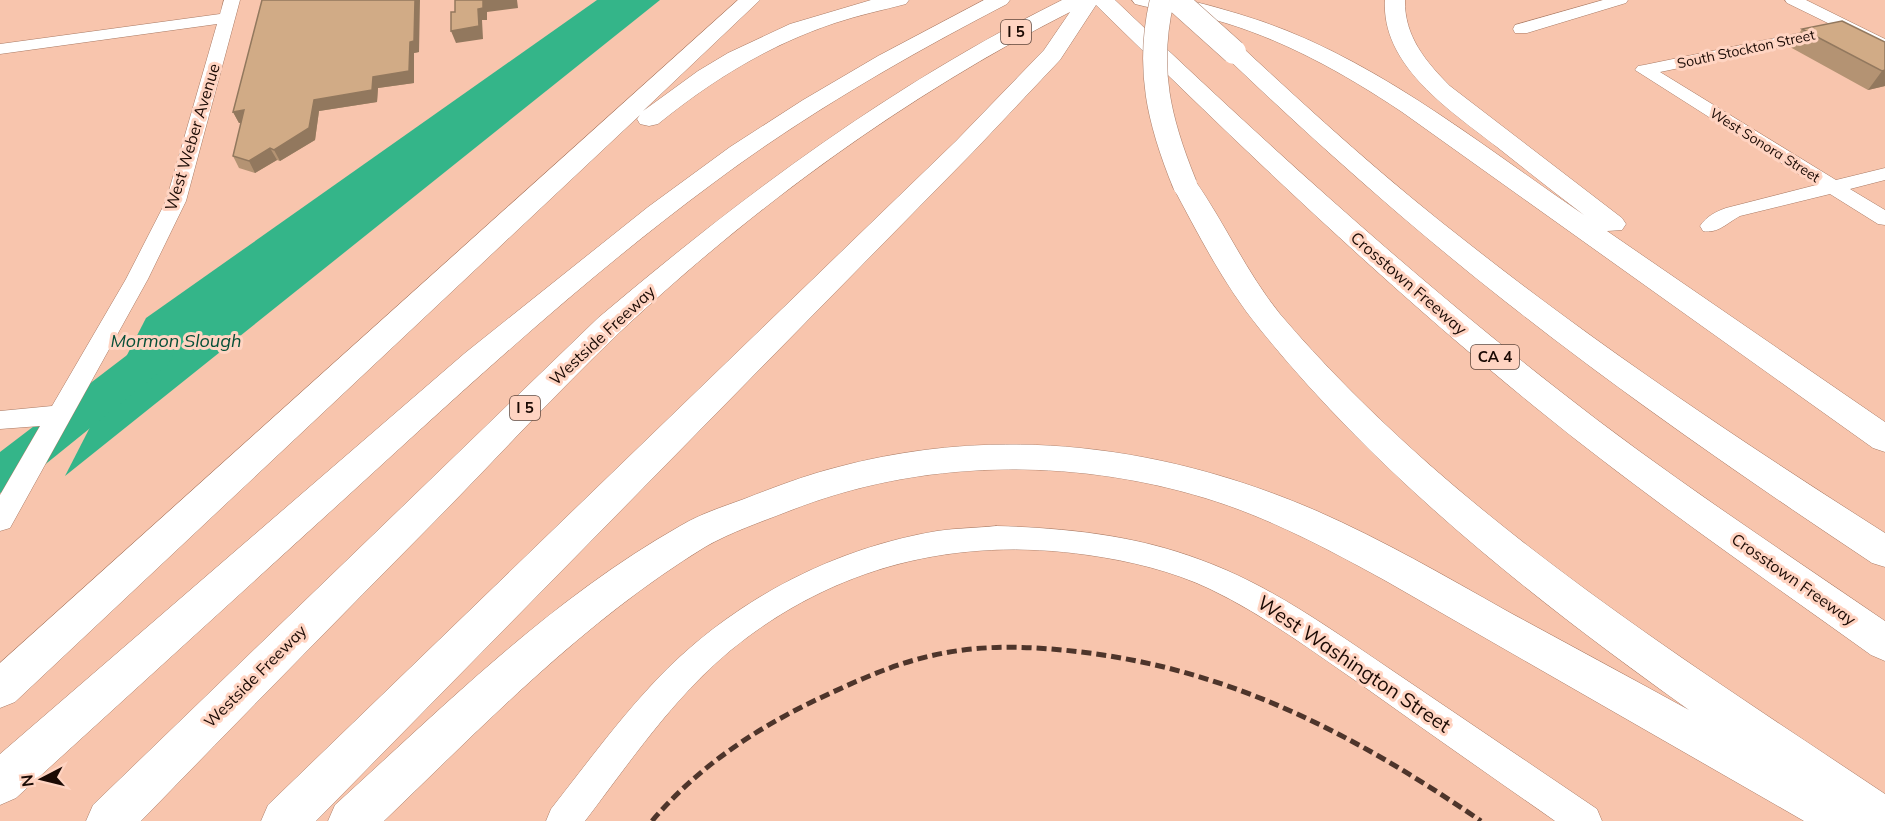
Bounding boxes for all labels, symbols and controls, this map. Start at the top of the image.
road number: I 5 [1001,20,1031,44]
street label: South Stockton Street [1675,26,1817,72]
street label: West Weber Avenue [160,61,224,213]
street label: West Sonora Street [1707,104,1823,186]
street label: Crosstown Freeway [1347,227,1471,339]
street label: Westside Freeway [545,281,659,389]
water label: Mormon Slough [110,329,242,352]
road number: CA 4 [1471,345,1519,369]
road number: I 5 [510,396,540,420]
street label: Crosstown Freeway [1728,529,1860,630]
street label: West Washington Street [1253,590,1456,738]
street label: Westside Freeway [200,620,311,731]
north arrow [12,749,72,809]
text: N [16,774,38,788]

